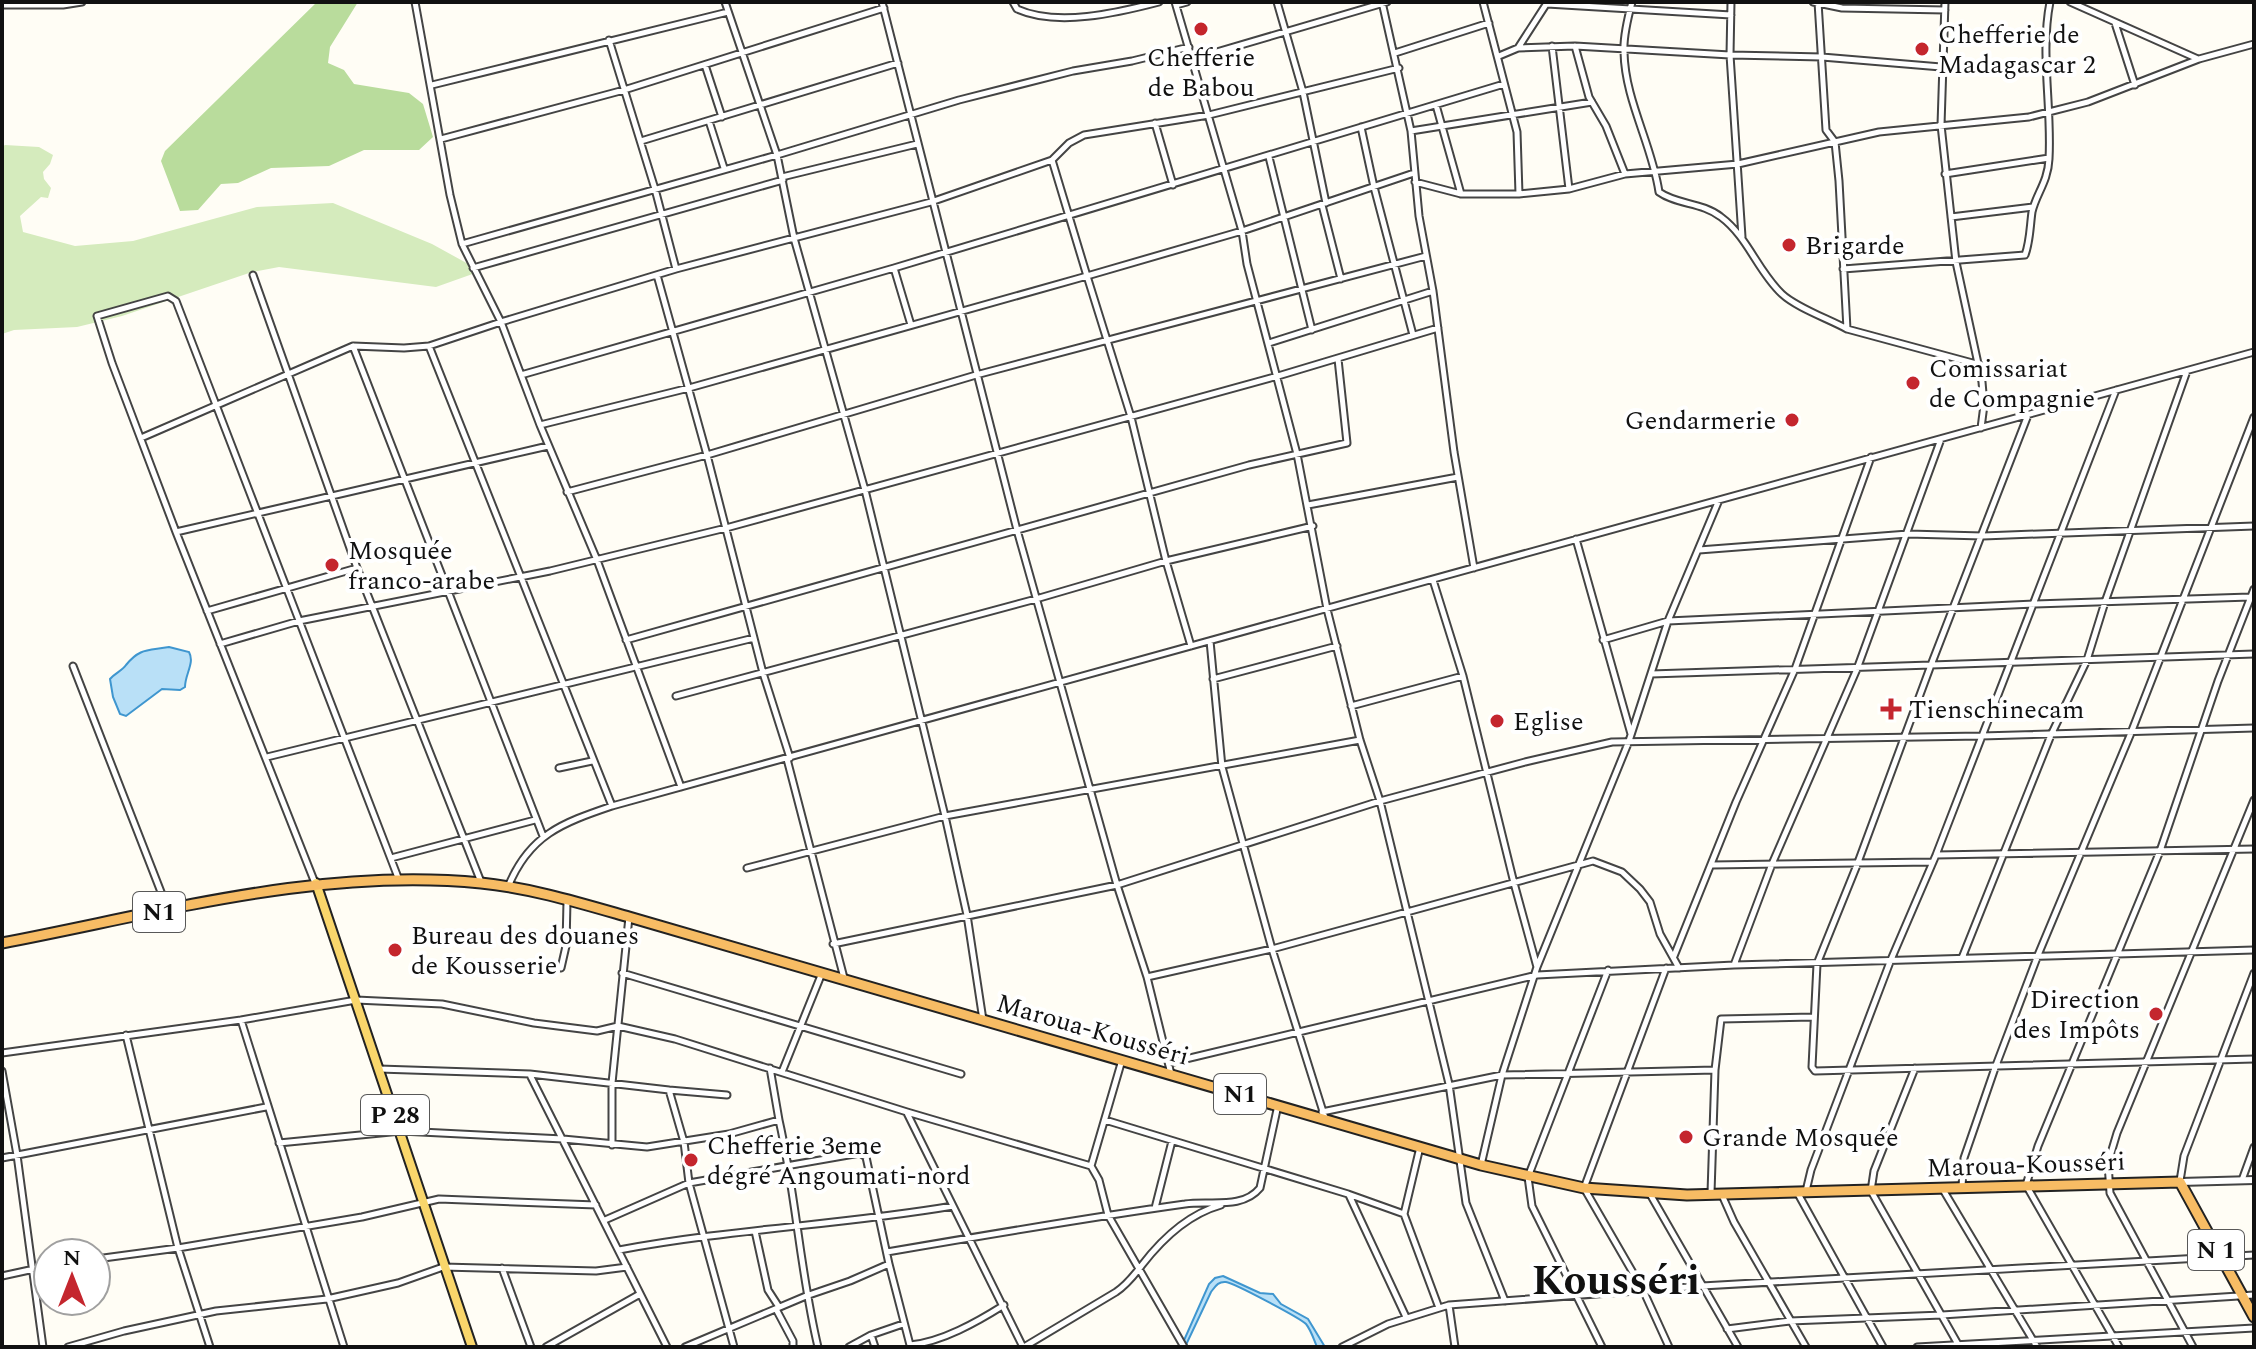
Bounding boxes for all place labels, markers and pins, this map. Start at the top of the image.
place label: Chefferie de Madagascar 2 [1938,15,2096,85]
marker: Chefferie de Babou [1192,20,1210,38]
place label: Chefferie de Babou [1147,38,1255,108]
marker: Chefferie de Madagascar 2 [1913,40,1931,58]
place label: Brigarde [1805,226,1905,266]
marker: Brigarde [1780,236,1798,254]
place label: Comissariat de Compagnie [1929,349,2095,419]
marker: Comissariat de Compagnie [1904,374,1922,392]
place label: Gendarmerie [1625,401,1776,441]
marker: Gendarmerie [1783,411,1801,429]
place label: Mosquée franco-arabe [348,531,495,601]
marker: Mosquée franco-arabe [323,556,341,574]
place label: Tienschinecam [1909,690,2084,730]
marker: Tienschinecam [1880,698,1902,720]
place label: Eglise [1513,702,1584,742]
marker: Eglise [1488,712,1506,730]
place label: Bureau des douanes de Kousserie [411,916,639,986]
marker: Bureau des douanes de Kousserie [386,941,404,959]
place label: Direction des Impôts [2013,980,2140,1050]
marker: Direction des Impôts [2147,1005,2165,1023]
place label: Grande Mosquée [1702,1118,1898,1158]
place label: Chefferie 3eme dégré Angoumati-nord [707,1126,971,1196]
marker: Grande Mosquée [1677,1128,1695,1146]
marker: Chefferie 3eme dégré Angoumati-nord [682,1151,700,1169]

